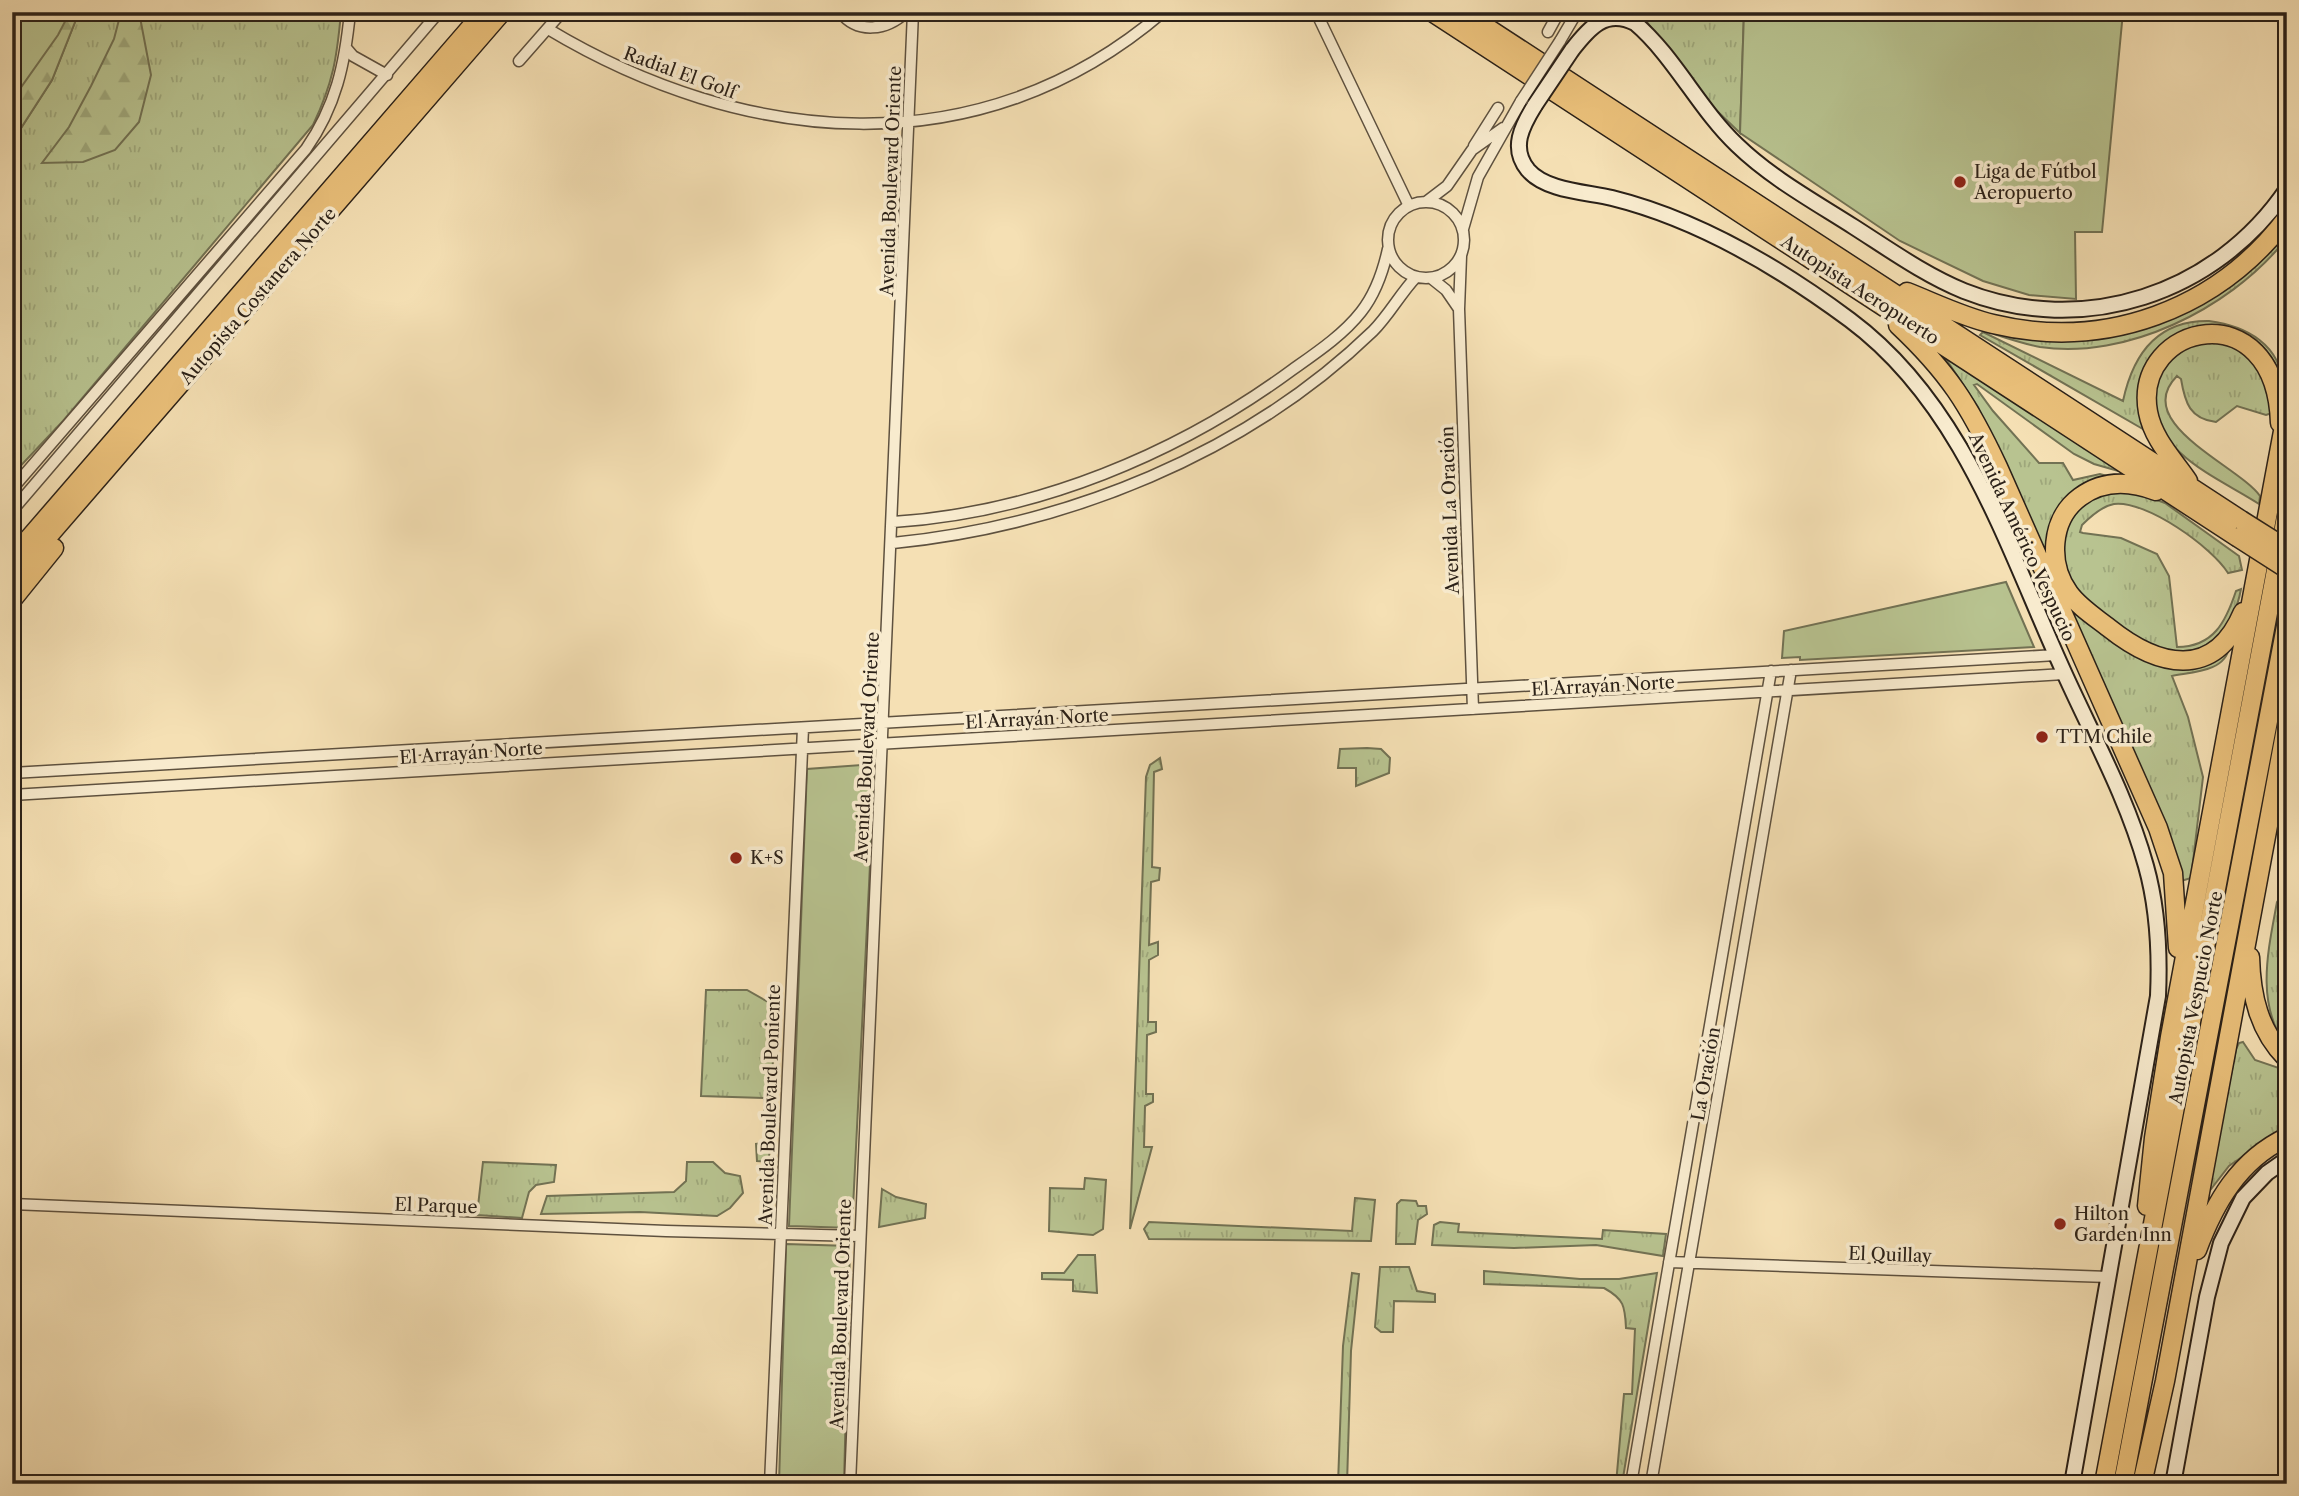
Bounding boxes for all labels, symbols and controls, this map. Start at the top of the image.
street label: Radial El Golf [621,42,742,104]
street label: Avenida Boulevard Oriente [876,65,906,298]
place label: Liga de Fútbol Aeropuerto [1973,161,2097,204]
marker: Liga de Fútbol Aeropuerto [1952,174,1968,190]
street label: Autopista Costanera Norte [175,203,341,390]
street label: Autopista Aeropuerto [1776,230,1943,349]
street label: Avenida La Oración [1436,425,1464,596]
street label: Avenida Américo Vespucio [1963,428,2080,645]
street label: Avenida Boulevard Oriente [850,631,884,864]
street label: El Arrayán Norte [1531,671,1675,701]
street label: El Arrayán Norte [965,704,1109,734]
place label: TTM Chile [2056,726,2152,748]
marker: TTM Chile [2034,729,2050,745]
street label: El Arrayán Norte [398,737,544,769]
place label: K+S [750,847,784,869]
marker: K+S [728,850,744,866]
street label: Autopista Vespucio Norte [2164,889,2228,1108]
street label: Avenida Boulevard Poniente [755,984,785,1227]
street label: La Oración [1687,1025,1725,1123]
street label: El Parque [394,1194,478,1218]
street label: Avenida Boulevard Oriente [826,1198,856,1431]
place label: Hilton Garden Inn [2074,1203,2172,1246]
marker: Hilton Garden Inn [2052,1216,2068,1232]
street label: El Quillay [1848,1243,1933,1267]

